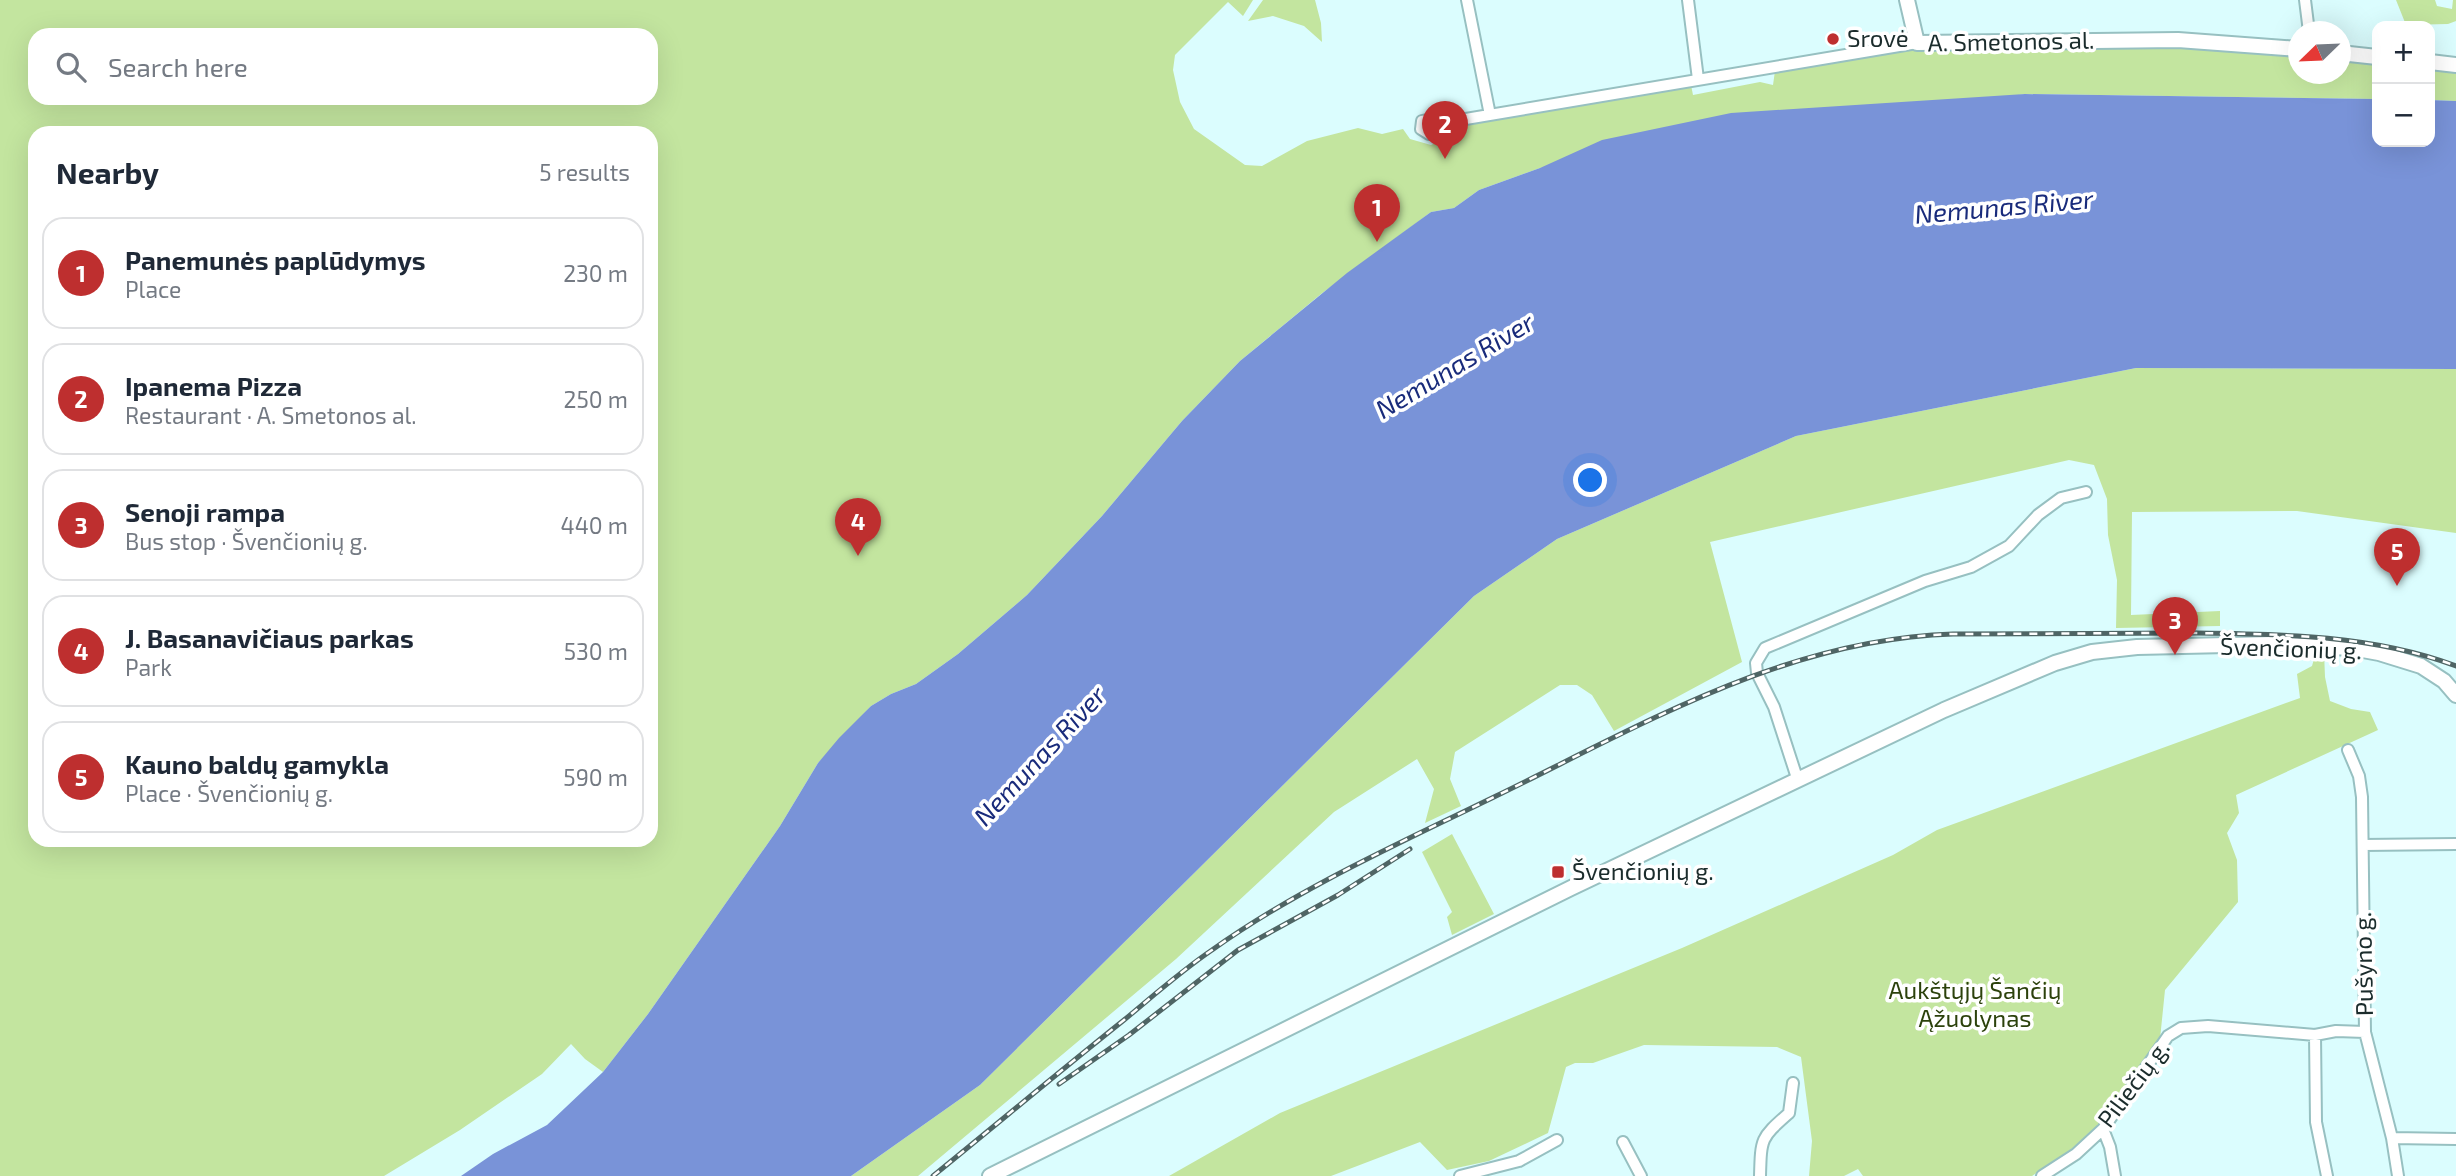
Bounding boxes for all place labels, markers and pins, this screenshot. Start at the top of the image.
place label: Srovė [1847,23,1909,52]
marker: Srovė [1825,31,1841,47]
pin: 2 [1422,101,1468,159]
pin: 1 [1354,184,1400,242]
pin: 4 [835,498,881,556]
pin: 5 [2374,528,2420,586]
pin: 3 [2152,597,2198,655]
place label: Švenčionių g. [1572,856,1714,885]
marker: Švenčionių g. [1550,864,1566,880]

